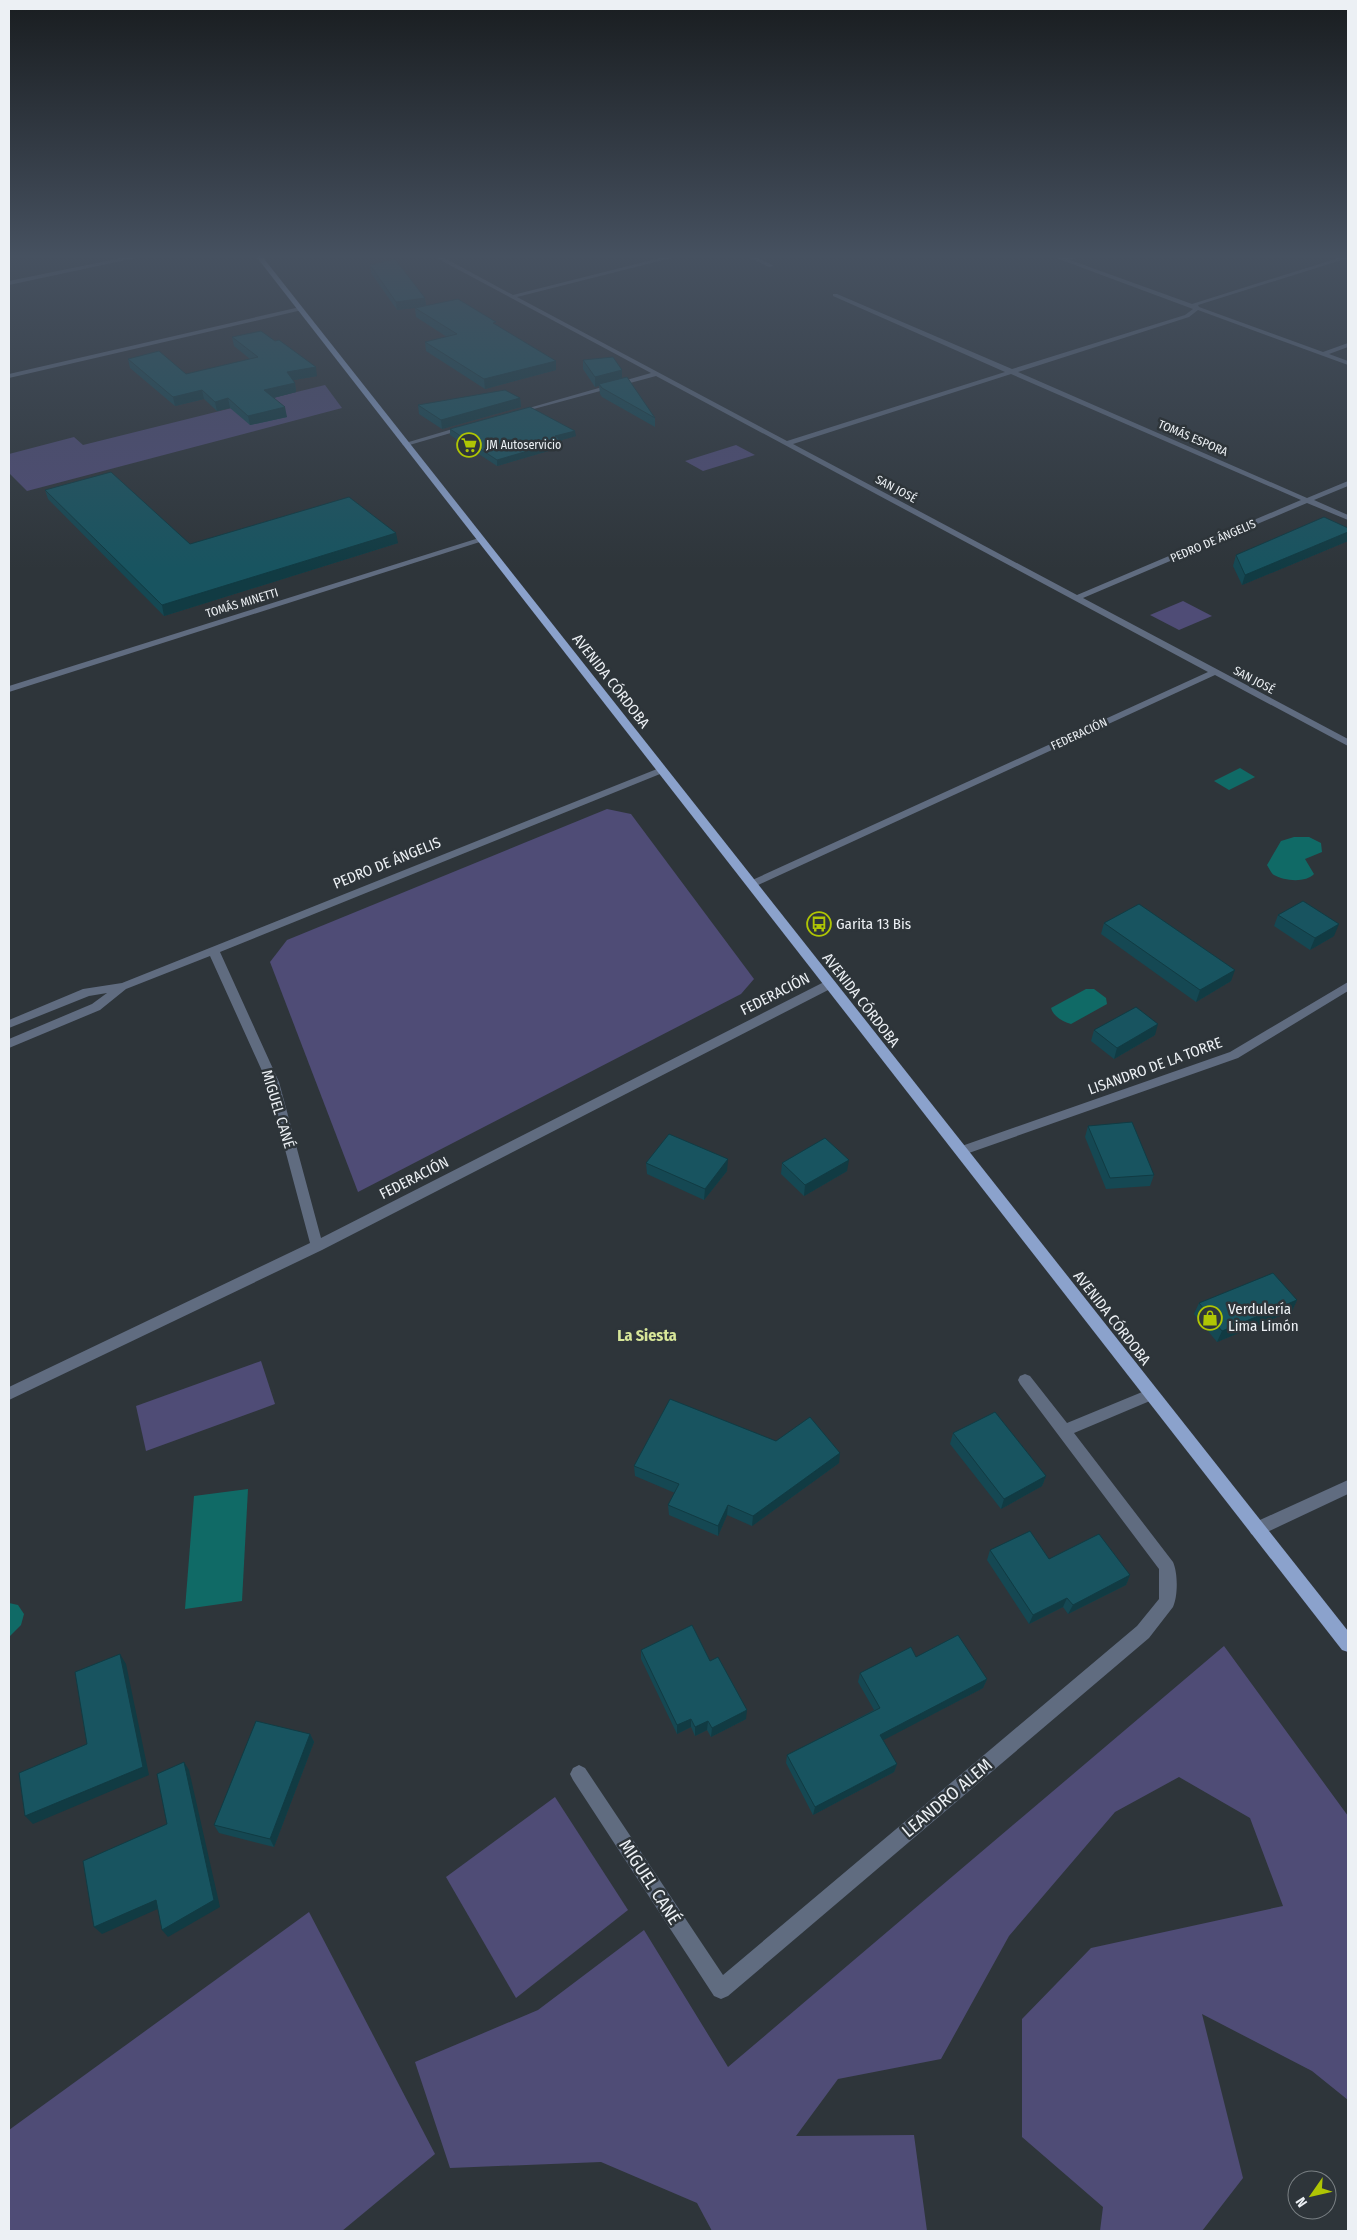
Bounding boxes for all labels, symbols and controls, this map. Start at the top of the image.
street label: TOMÁS ESPORA [1156,416,1231,459]
supermarket icon: JM Autoservicio [456,432,482,458]
place label: JM Autoservicio [486,438,561,452]
street label: SAN JOSÉ [873,471,920,506]
street label: PEDRO DE ÁNGELIS [1168,516,1258,565]
street label: TOMÁS MINETTI [204,584,280,621]
street label: AVENIDA CÓRDOBA [569,630,653,732]
street label: SAN JOSÉ [1231,662,1278,697]
street label: FEDERACIÓN [1048,714,1109,753]
street label: PEDRO DE ÁNGELIS [331,833,443,893]
bus stop icon: Garita 13 Bis [806,911,832,937]
place label: Garita 13 Bis [836,915,911,933]
street label: AVENIDA CÓRDOBA [819,949,903,1051]
street label: FEDERACIÓN [737,969,813,1019]
street label: LISANDRO DE LA TORRE [1086,1033,1224,1099]
street label: MIGUEL CANÉ [258,1068,298,1150]
street label: FEDERACIÓN [376,1153,452,1203]
street label: AVENIDA CÓRDOBA [1070,1267,1154,1369]
place label: Verdulería Lima Limón [1228,1300,1299,1335]
shop icon: Verdulería Lima Limón [1197,1305,1223,1331]
district label: La Siesta [617,1326,677,1345]
street label: LEANDRO ALEM [897,1754,997,1842]
street label: MIGUEL CANÉ [614,1835,686,1929]
north arrow [1287,2170,1337,2220]
text: N [1292,2194,1311,2210]

